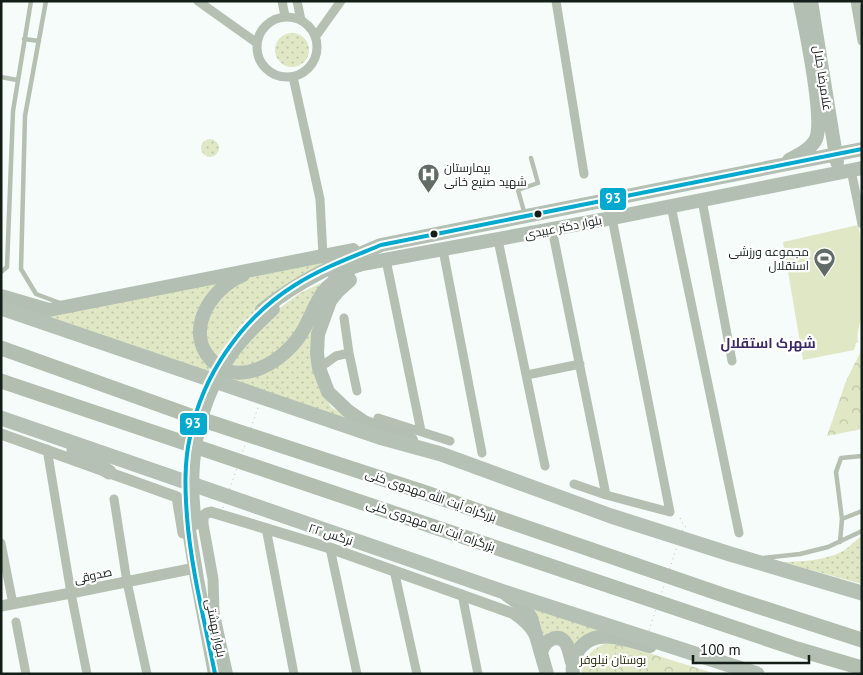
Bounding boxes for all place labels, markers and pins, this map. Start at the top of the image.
place label: بیمارستان شهید صنیع خانی [444,160,527,190]
hospital icon: بیمارستان شهید صنیع خانی [416,162,440,193]
unlabelled marker [533,209,543,219]
unlabelled marker [429,229,439,239]
place label: مجموعه ورزشی استقلال [728,244,809,273]
sports icon: مجموعه ورزشی استقلال [813,246,837,277]

